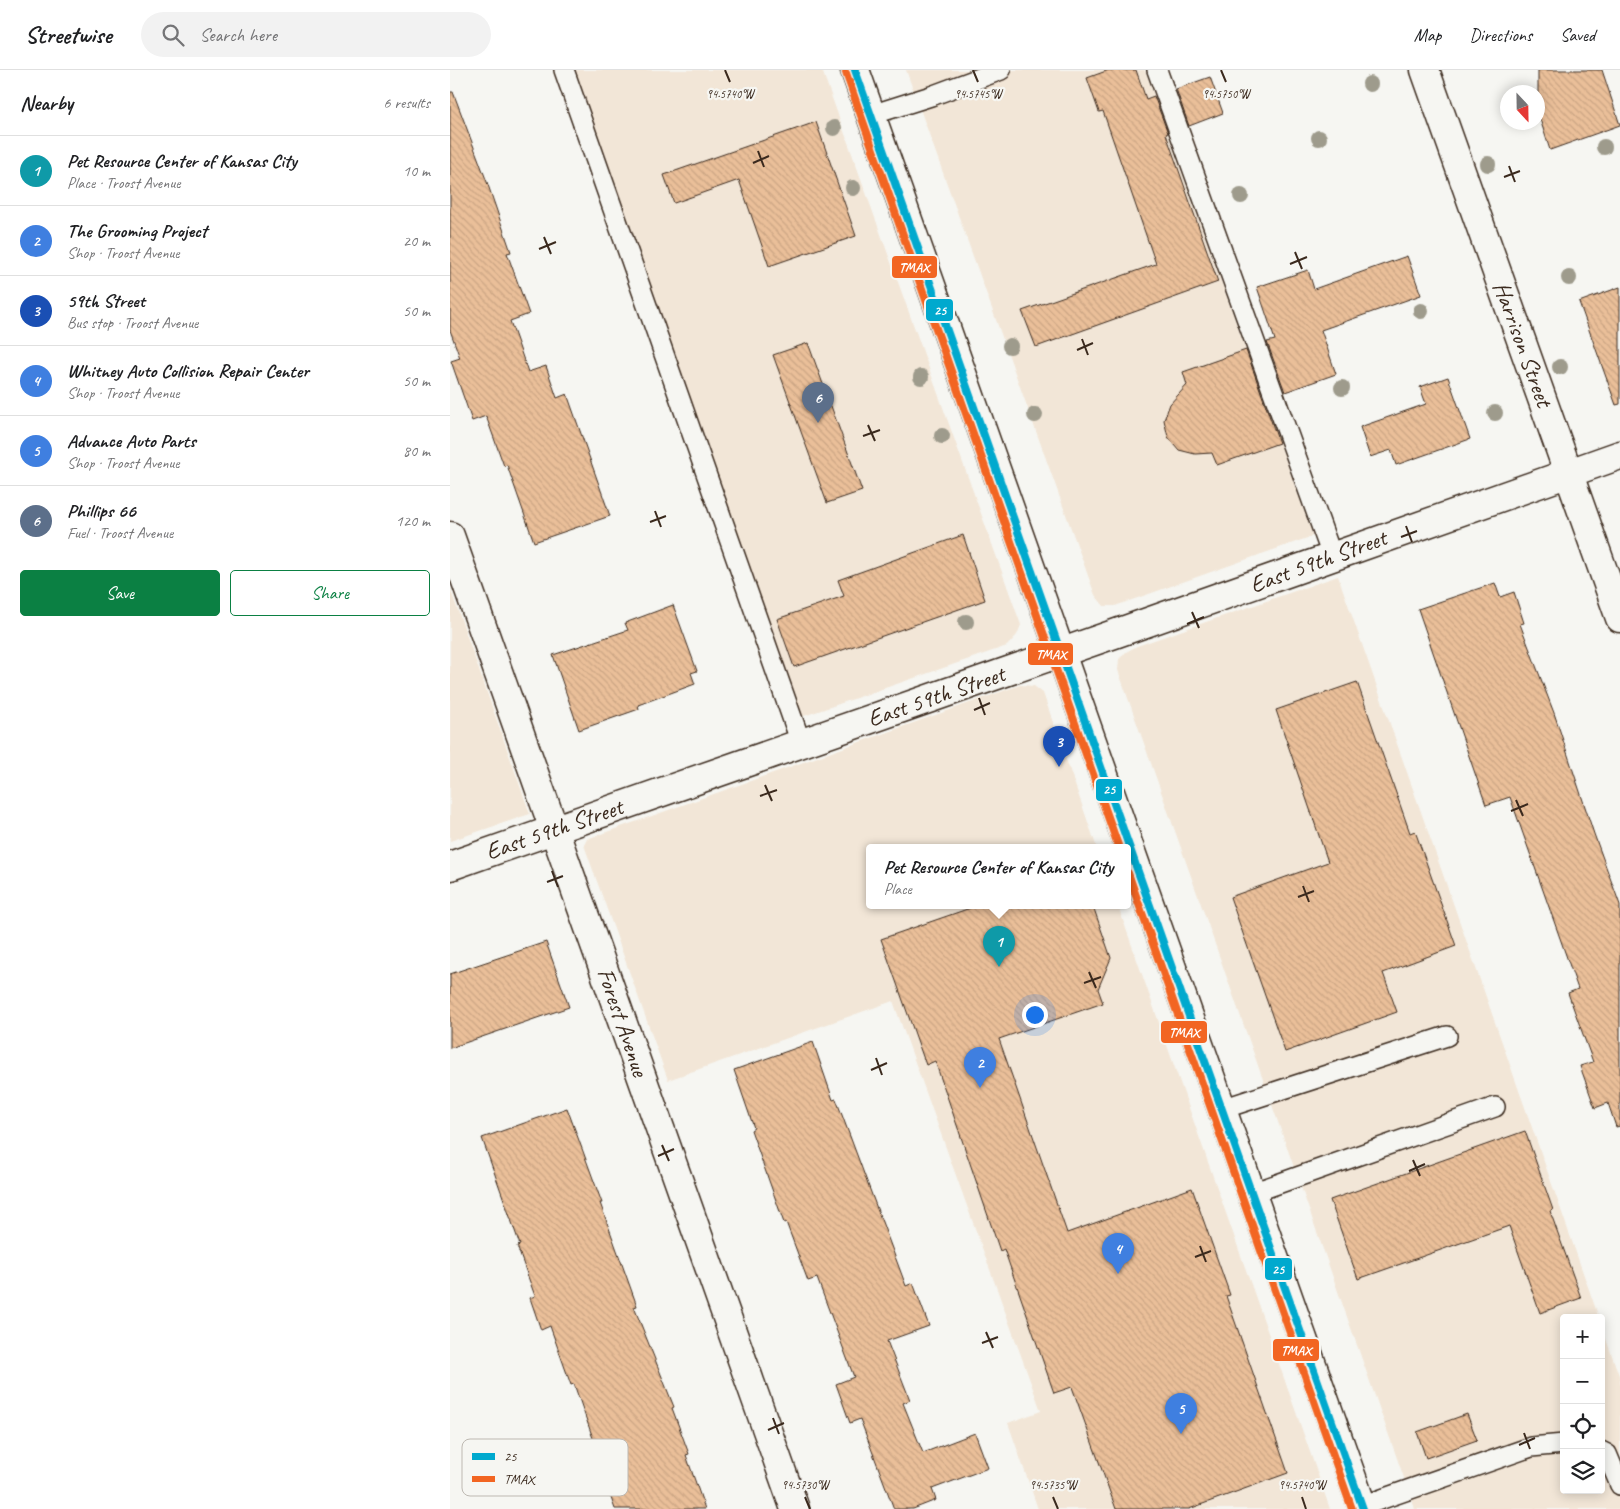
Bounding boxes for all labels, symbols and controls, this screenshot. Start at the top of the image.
search box [141,12,491,57]
text: Streetwise [25,20,111,50]
icon: search [159,21,187,49]
text: Search here [199,23,277,47]
text: Map [1414,24,1441,46]
text: Directions [1469,24,1532,46]
text: Saved [1560,24,1595,46]
north arrow [1500,85,1545,130]
text: 94.5740°W [707,86,756,102]
text: 94.5745°W [955,86,1004,102]
text: 94.5750°W [1203,86,1252,102]
text: Nearby [20,90,73,116]
text: 6 results [383,93,430,113]
text: Pet Resource Center of Kansas City [67,149,297,173]
text: 1 [32,161,40,181]
text: 10 m [403,161,430,181]
text: Place · Troost Avenue [67,173,180,193]
text: The Grooming Project [67,219,207,243]
text: 2 [32,231,40,251]
text: 20 m [403,231,430,251]
text: Shop · Troost Avenue [67,243,179,263]
line badge: TMAX [891,255,938,279]
text: TMAX [899,259,932,276]
street label: Harrison Street [1487,277,1560,413]
text: 59th Street [67,289,145,313]
line badge: 25 [925,298,954,322]
text: 3 [32,301,40,321]
text: 50 m [403,301,430,321]
text: 25 [934,302,948,319]
text: Bus stop · Troost Avenue [67,313,198,333]
text: Whitney Auto Collision Repair Center [67,359,309,383]
text: 4 [32,371,40,391]
text: 50 m [403,371,430,391]
pin: 6 [802,382,834,423]
text: Shop · Troost Avenue [67,383,179,403]
text: Advance Auto Parts [67,429,196,453]
text: 5 [33,441,39,461]
text: 80 m [403,441,430,461]
text: Shop · Troost Avenue [67,453,179,473]
text: Phillips 66 [67,499,136,523]
text: 6 [32,511,40,531]
text: 120 m [396,511,430,531]
street label: East 59th Street [1246,522,1392,600]
text: Fuel · Troost Avenue [67,523,173,543]
button: Save [20,570,220,616]
button: Share [230,570,430,616]
line badge: TMAX [1027,642,1074,666]
text: TMAX [1036,646,1069,663]
street label: East 59th Street [863,658,1011,733]
pin: 3 [1043,726,1075,767]
line badge: 25 [1095,778,1123,802]
text: 25 [1103,781,1117,798]
street label: East 59th Street [481,791,629,866]
popup [866,844,1131,909]
text: Pet Resource Center of Kansas City [884,855,1113,879]
text: Place [884,879,912,899]
pin: 1 [983,926,1015,967]
street label: Forest Avenue [591,964,656,1082]
your location [1022,1002,1048,1028]
line badge: TMAX [1160,1020,1208,1044]
text: TMAX [1169,1024,1202,1041]
pin: 2 [964,1047,996,1088]
pin: 4 [1102,1233,1134,1274]
line badge: 25 [1264,1257,1293,1281]
text: 25 [1272,1261,1286,1278]
map controls [1560,1314,1605,1494]
button: + [1560,1314,1605,1359]
line badge: TMAX [1272,1338,1320,1362]
text: TMAX [1281,1342,1314,1359]
button: − [1560,1359,1605,1404]
pin: 5 [1165,1393,1197,1434]
button: locate [1560,1404,1605,1449]
legend [462,1439,628,1496]
text: 25 [504,1448,517,1465]
button: layers [1560,1449,1605,1494]
text: TMAX [504,1471,537,1488]
text: 94.5730°W [782,1477,831,1493]
text: 94.5735°W [1030,1477,1079,1493]
text: 94.5740°W [1279,1477,1328,1493]

